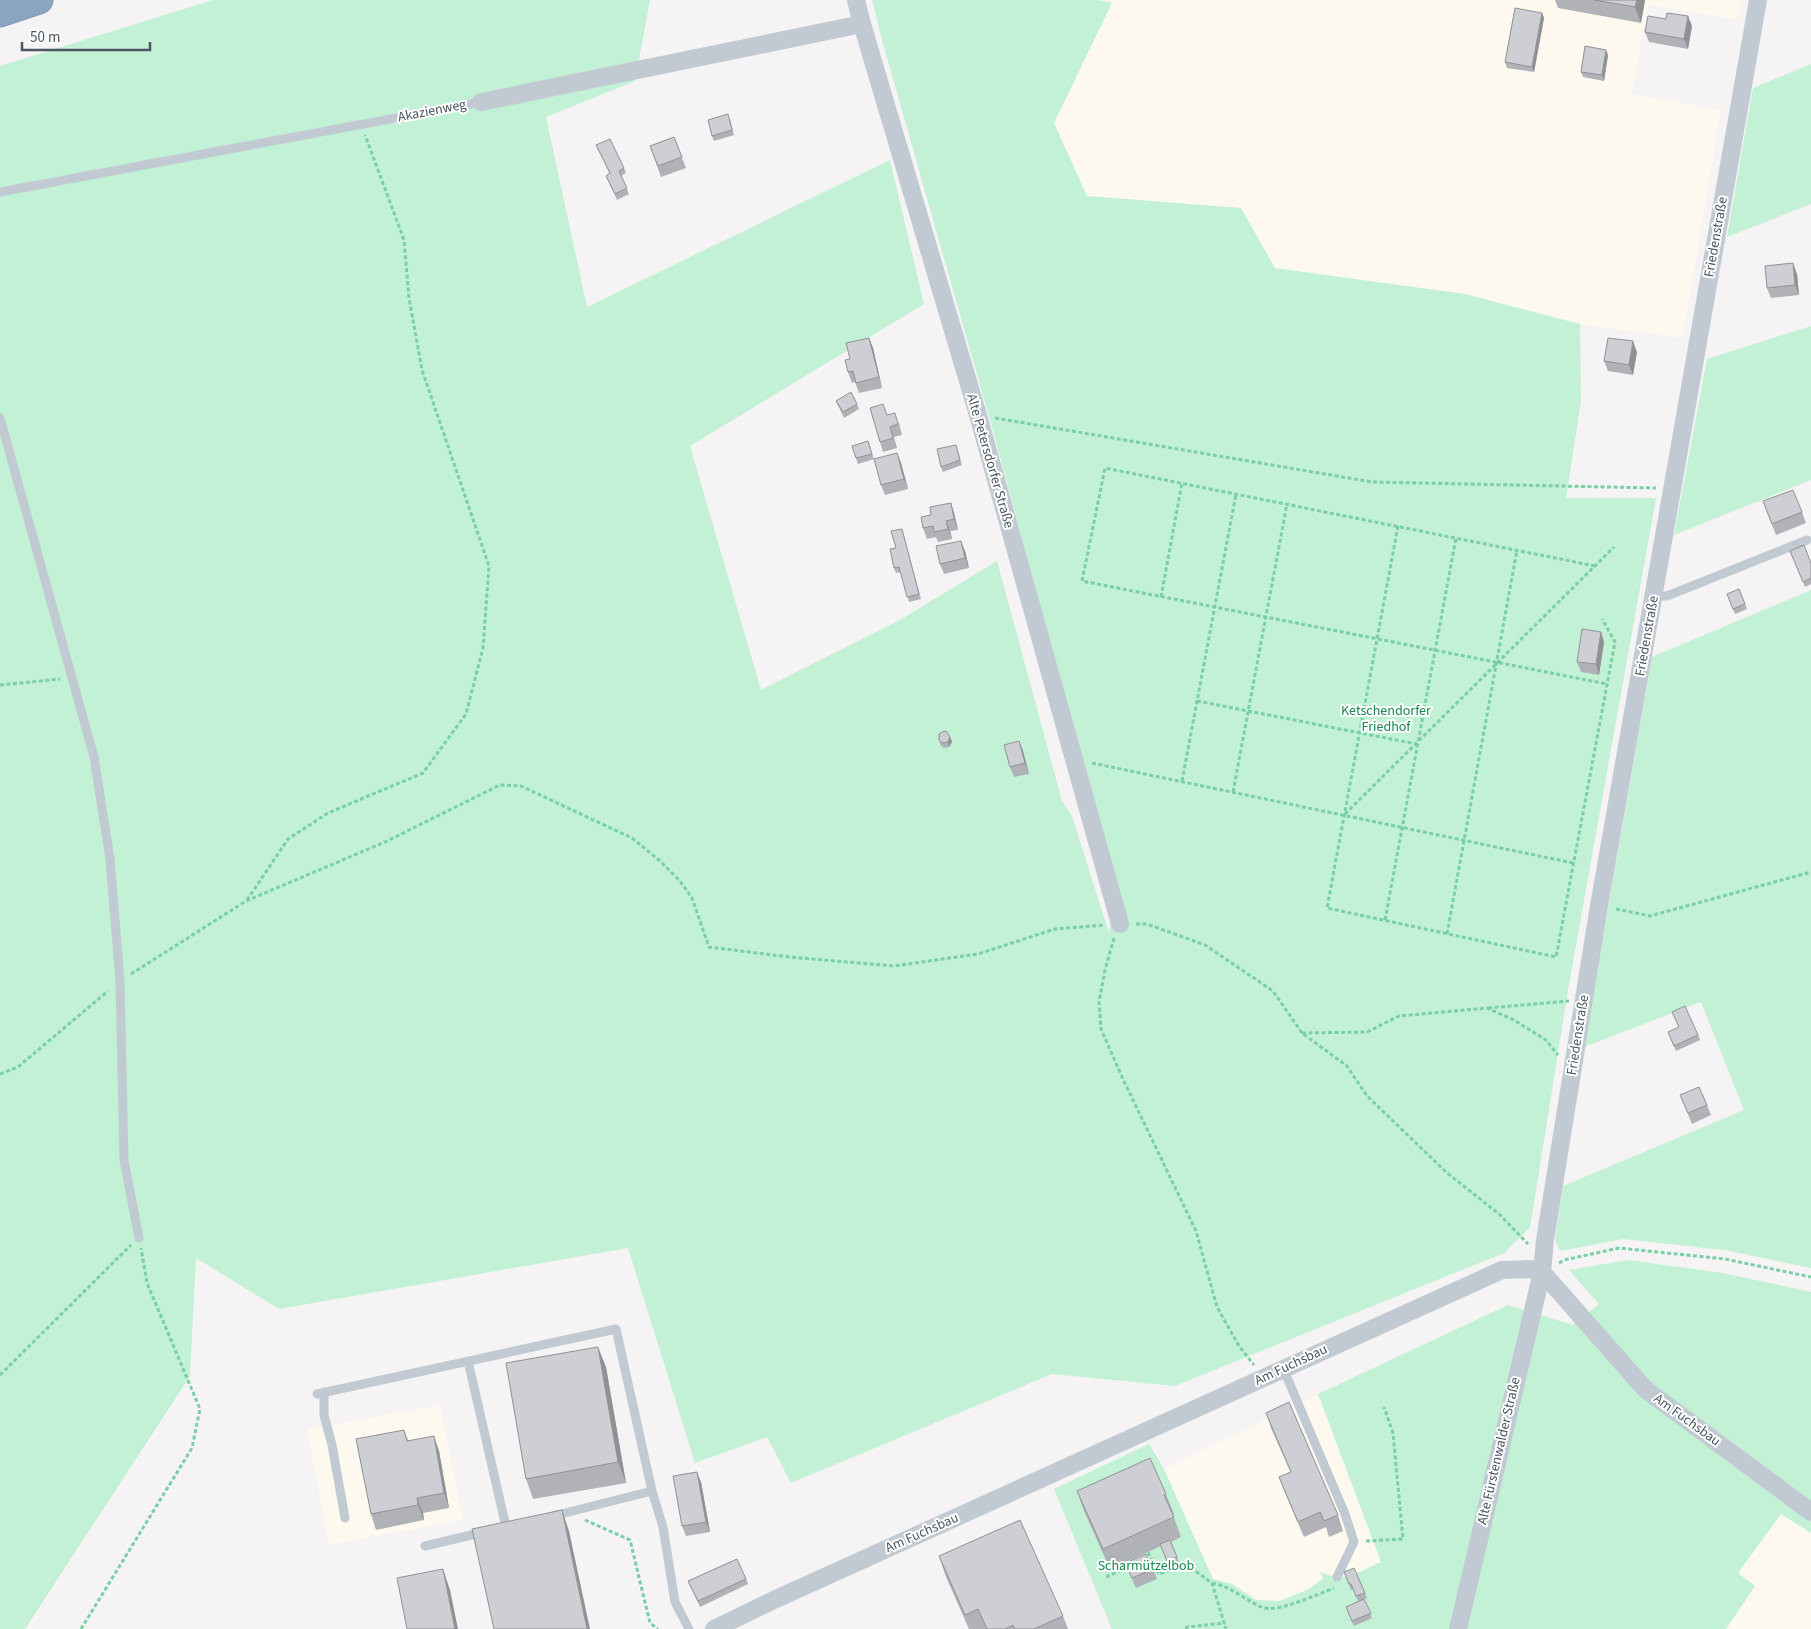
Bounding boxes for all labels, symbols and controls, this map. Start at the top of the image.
scale bar [22,20,150,52]
text: 50 m [30,27,60,48]
street label: Akazienweg [396,95,468,127]
street label: Friedenstraße [1699,195,1733,279]
street label: Alte Petersdorfer Straße [961,391,1019,531]
street label: Friedenstraße [1630,594,1664,678]
park label: Ketschendorfer Friedhof [1341,701,1431,737]
street label: Friedenstraße [1562,993,1594,1077]
street label: Am Fuchsbau [1251,1339,1331,1391]
street label: Alte Fürstenwalder Straße [1472,1375,1526,1527]
street label: Am Fuchsbau [1649,1389,1725,1451]
street label: Am Fuchsbau [882,1508,962,1558]
park label: Scharmützelbob [1098,1556,1195,1576]

